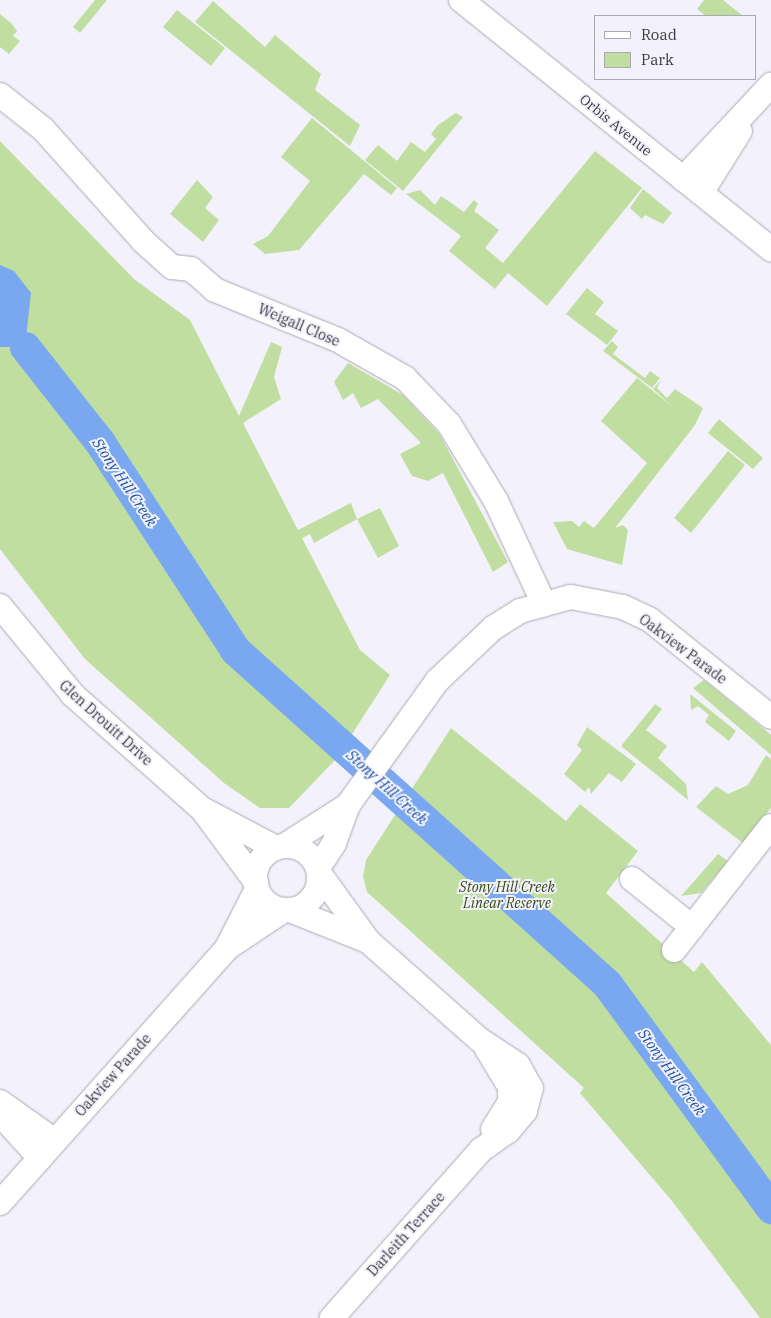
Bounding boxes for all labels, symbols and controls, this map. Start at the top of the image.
legend [594,15,756,80]
text: Road [641,25,677,44]
text: Park [641,50,674,69]
street label: Orbis Avenue [576,91,656,159]
street label: Weigall Close [256,300,342,350]
water label: Stony Hill Creek [89,434,161,530]
street label: Oakview Parade [636,611,730,687]
street label: Glen Drouitt Drive [56,677,156,769]
water label: Stony Hill Creek [343,746,431,828]
park label: Stony Hill Creek Linear Reserve [459,879,555,912]
water label: Stony Hill Creek [635,1025,709,1119]
street label: Oakview Parade [71,1030,155,1120]
street label: Darleith Terrace [364,1188,448,1280]

